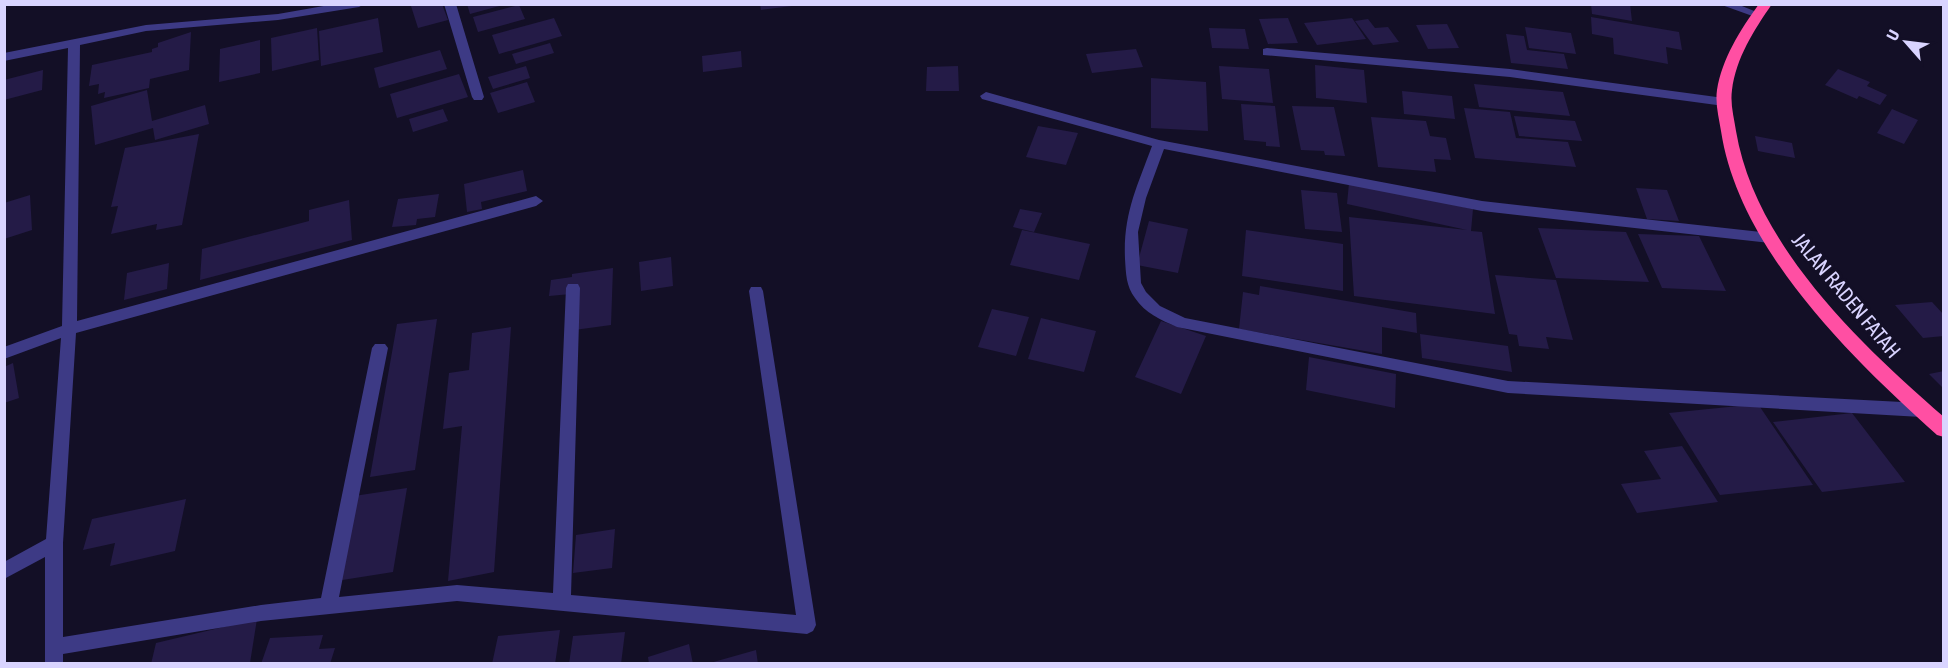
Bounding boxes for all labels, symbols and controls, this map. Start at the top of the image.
north arrow [1876,12,1936,72]
text: U [1883,27,1903,43]
street label: JALAN RADEN FATAH [1788,228,1906,362]

